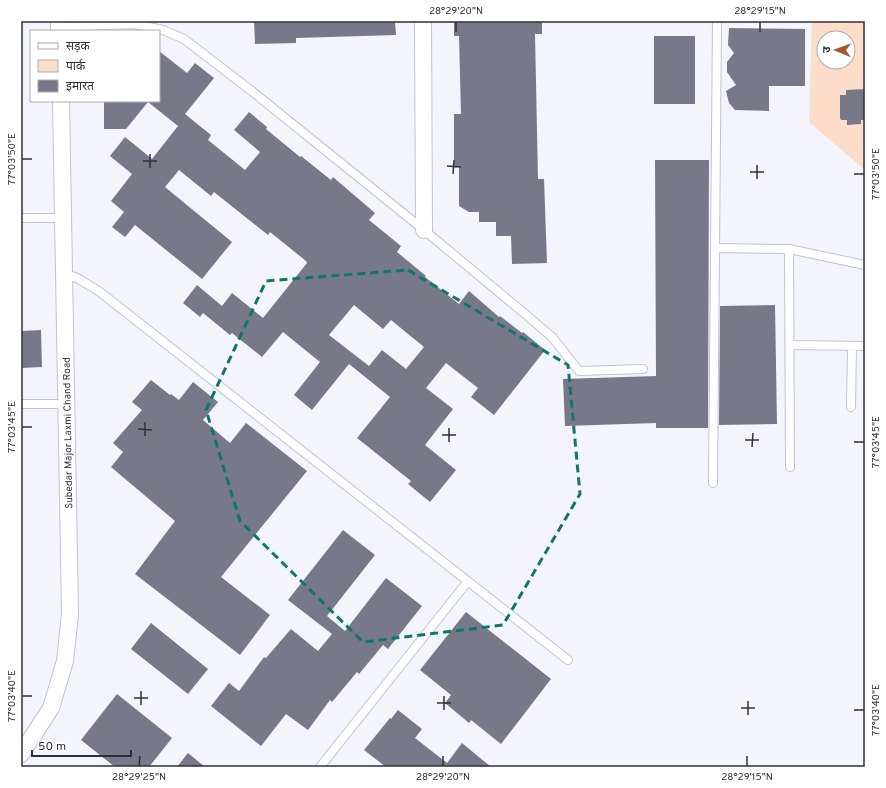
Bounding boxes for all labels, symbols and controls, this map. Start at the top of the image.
text: 28°29'20"N [429,5,483,18]
text: 28°29'15"N [734,5,786,18]
legend [30,30,160,102]
north arrow [816,30,856,70]
text: सड़क [66,39,91,55]
text: उ [820,46,834,53]
text: पार्क [66,59,86,75]
text: इमारत [66,79,95,95]
text: 77°03'50"E [6,133,19,185]
text: 77°03'50"E [870,148,883,200]
street label: Subedar Major Laxmi Chand Road [61,357,76,509]
text: 77°03'45"E [6,401,19,453]
text: 77°03'45"E [870,416,883,468]
text: 77°03'40"E [6,670,19,722]
text: 77°03'40"E [870,684,883,736]
scale bar [32,732,131,758]
text: 50 m [38,739,66,755]
text: 28°29'25"N [112,771,166,784]
text: 28°29'20"N [416,771,470,784]
text: 28°29'15"N [721,771,773,784]

